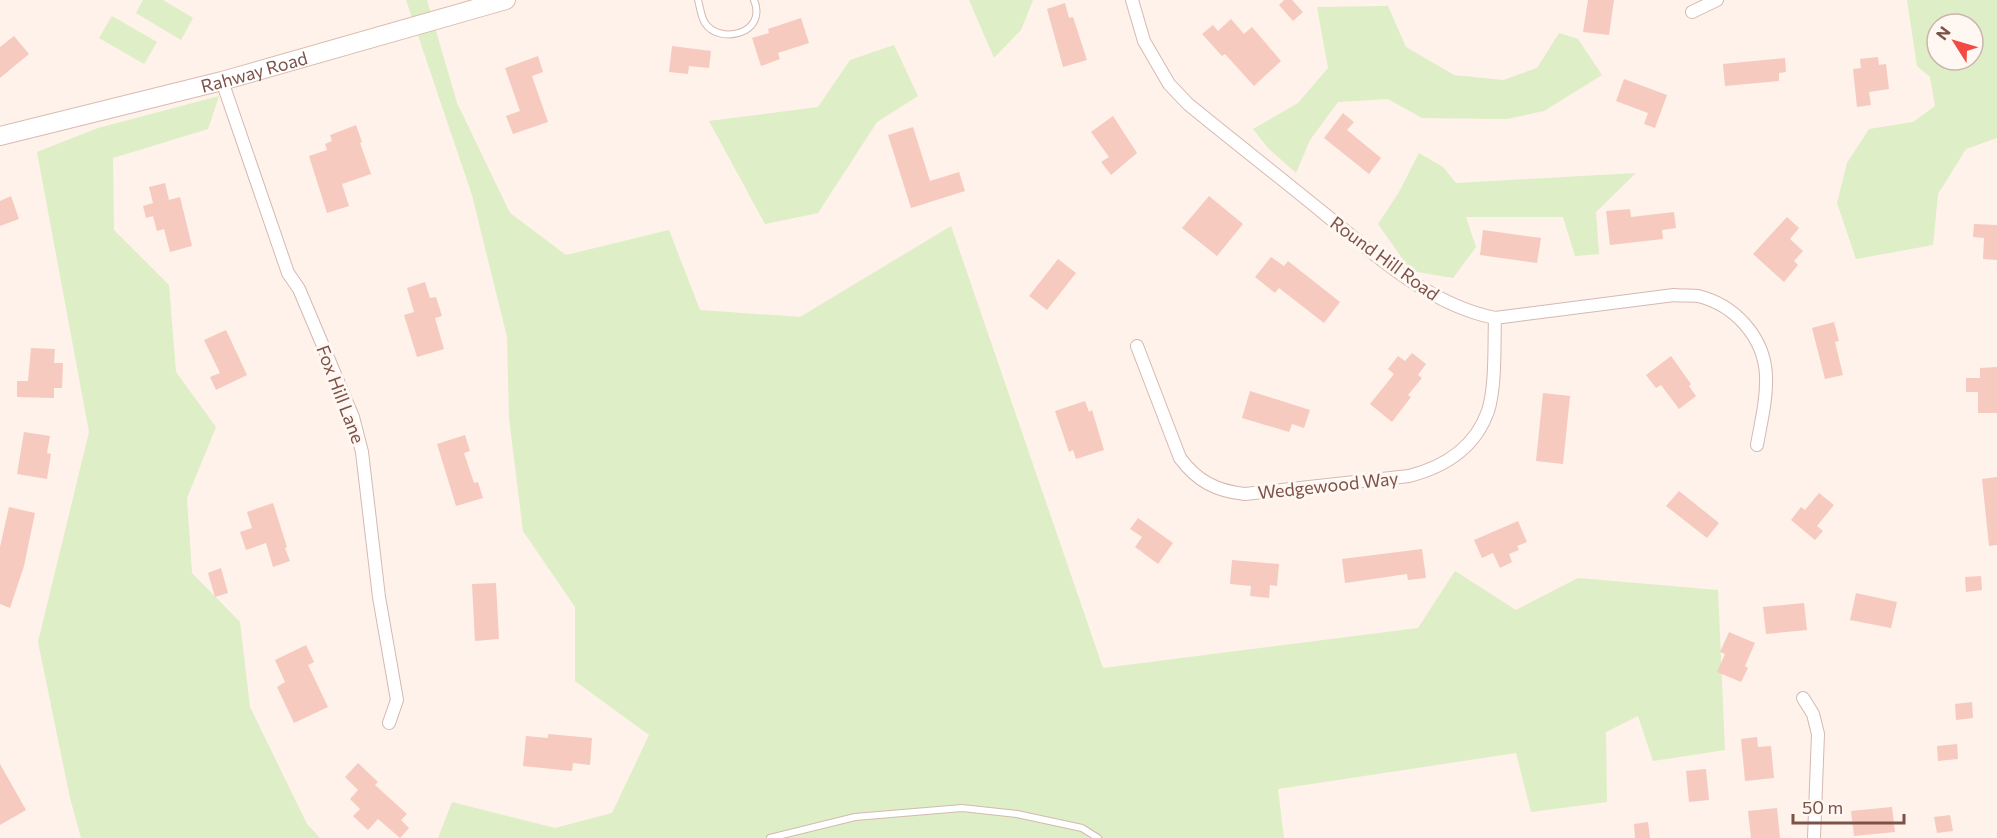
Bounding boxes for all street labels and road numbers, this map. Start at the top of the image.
street label: Rahway Road [198,46,310,97]
street label: Round Hill Road [1326,211,1444,305]
street label: Fox Hill Lane [312,342,370,446]
street label: Wedgewood Way [1257,467,1399,503]

